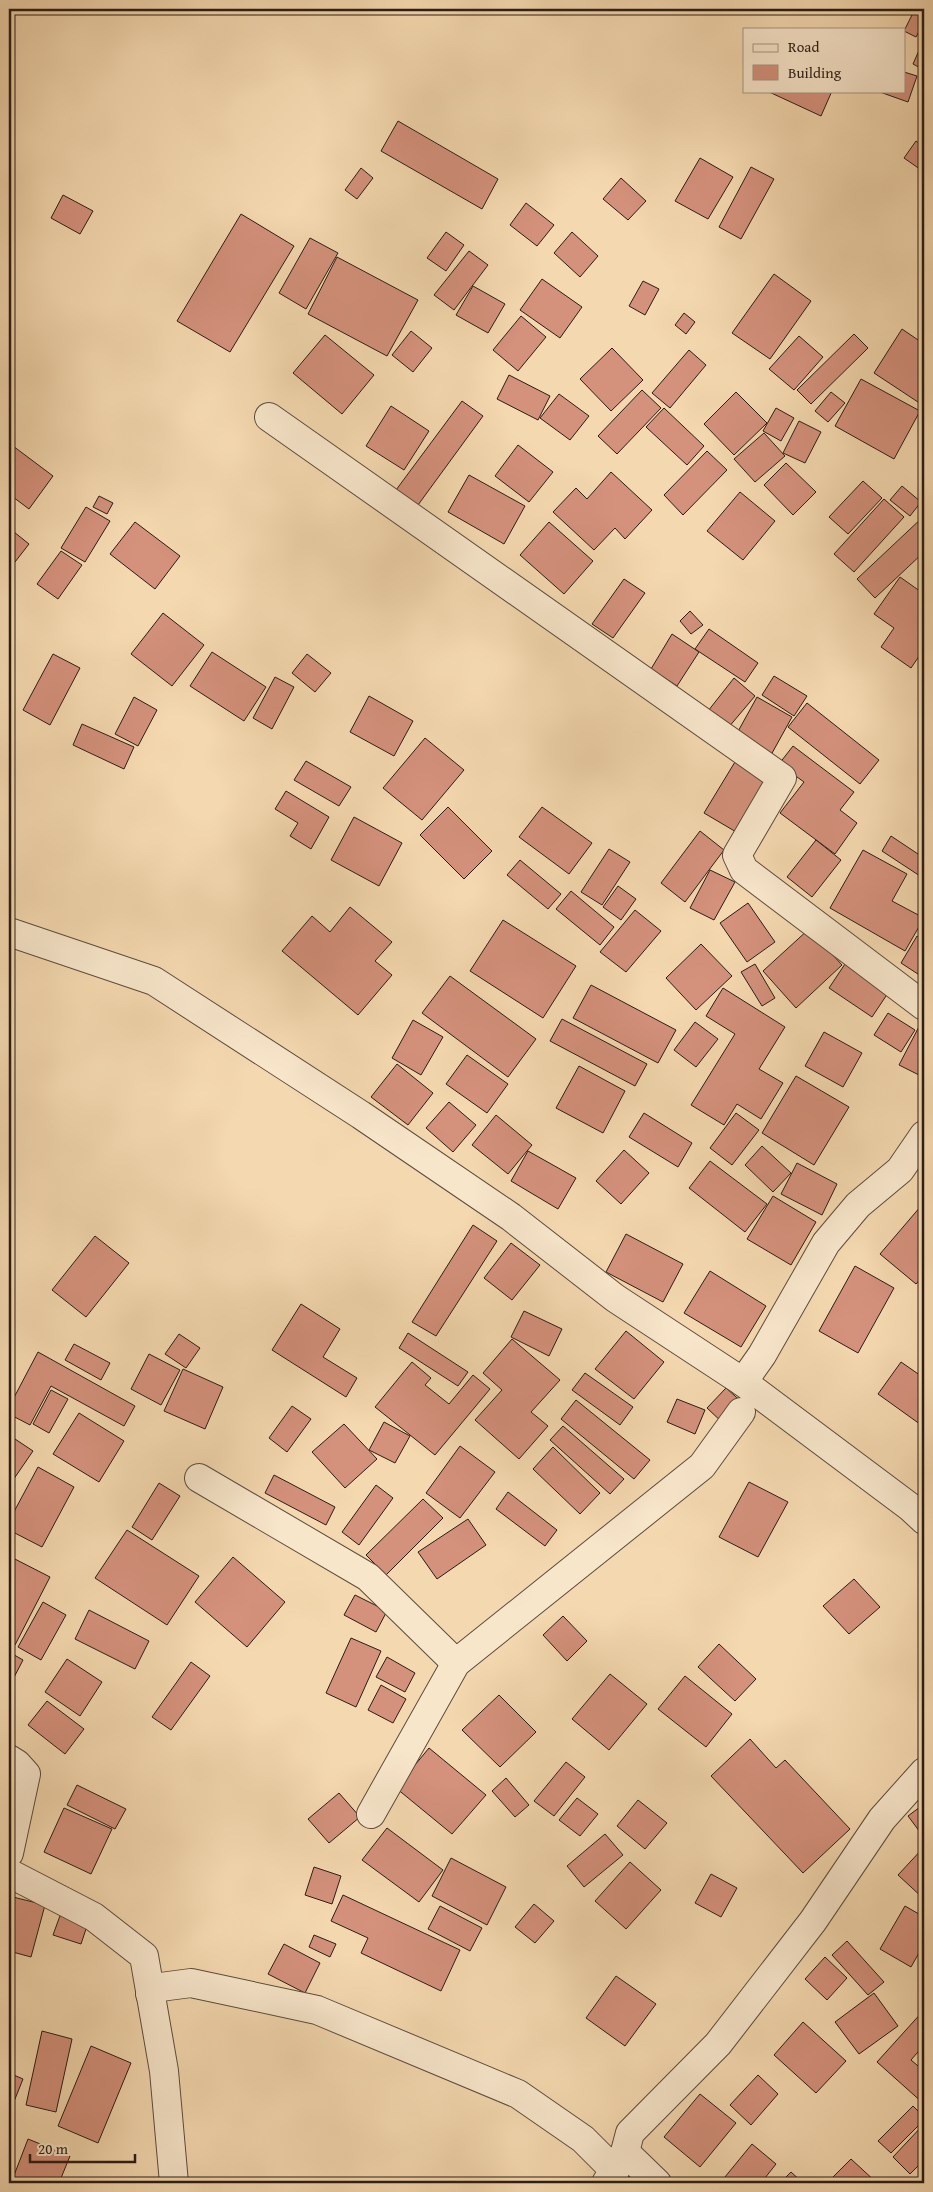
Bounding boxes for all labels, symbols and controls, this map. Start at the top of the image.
legend [743,28,906,92]
text: Road [788,36,819,57]
text: Building [788,62,842,83]
scale bar [30,2132,135,2164]
text: 20 m [38,2138,69,2159]

